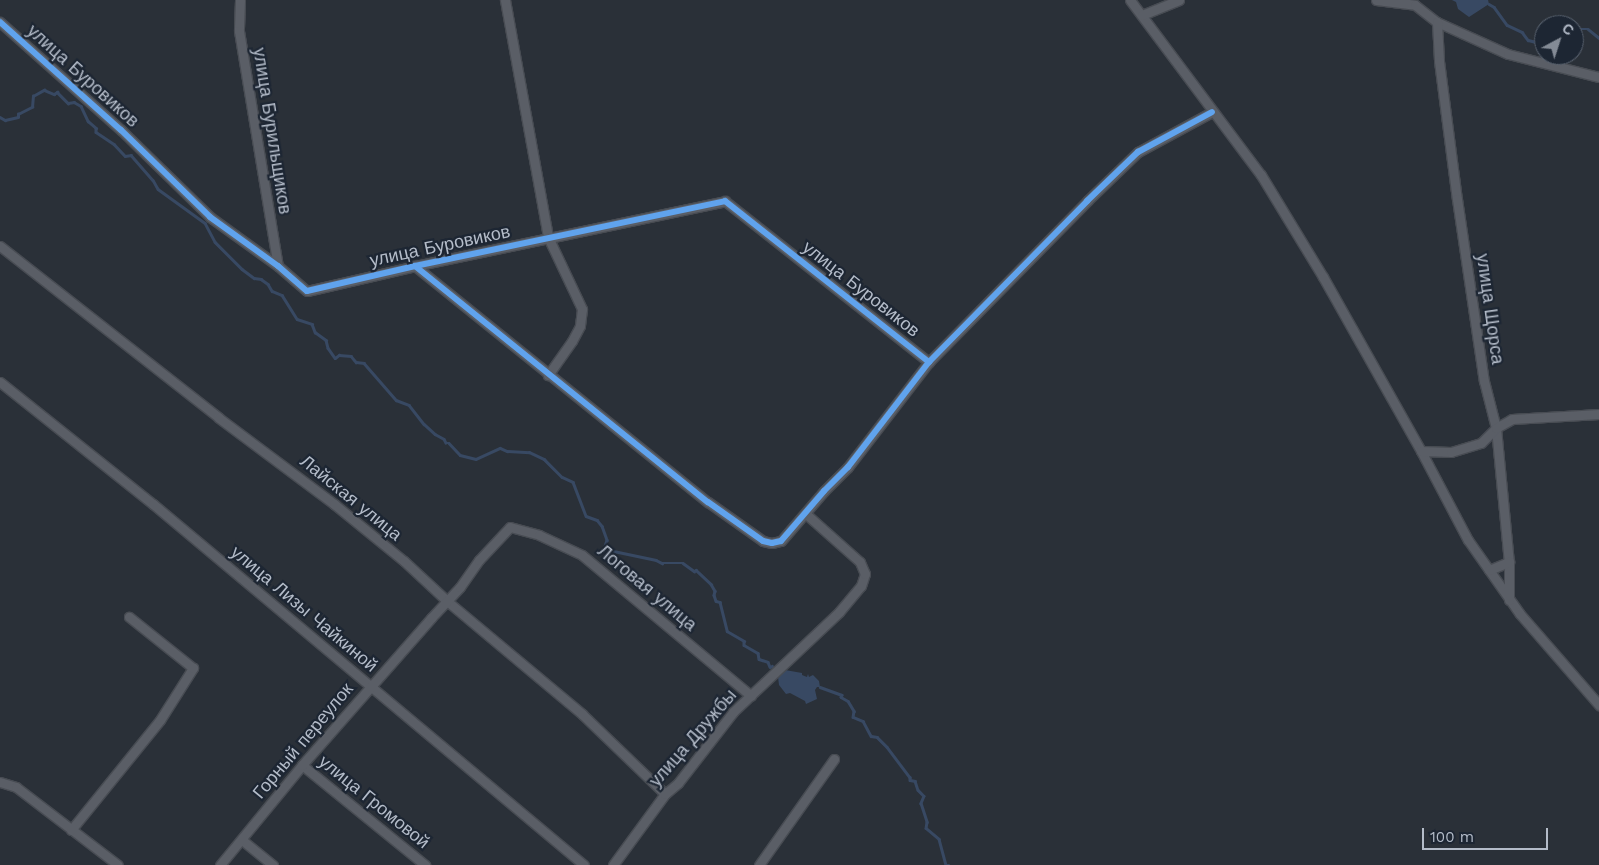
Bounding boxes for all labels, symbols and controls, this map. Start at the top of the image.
north arrow [1534,15,1584,65]
street label: улица Буровиков [23,20,143,132]
text: С [1559,20,1577,39]
street label: улица Бурильщиков [248,46,296,216]
street label: улица Буровиков [368,221,512,271]
street label: улица Буровиков [798,236,924,342]
street label: улица Щорса [1472,252,1508,366]
street label: Лайская улица [296,450,406,546]
street label: Логовая улица [593,540,701,636]
street label: улица Лизы Чайкиной [226,541,382,677]
street label: Горный переулок [248,679,358,803]
street label: улица Дружбы [645,685,741,791]
street label: улица Громовой [314,751,434,853]
scale bar [1424,818,1550,850]
text: 100 m [1430,828,1474,846]

